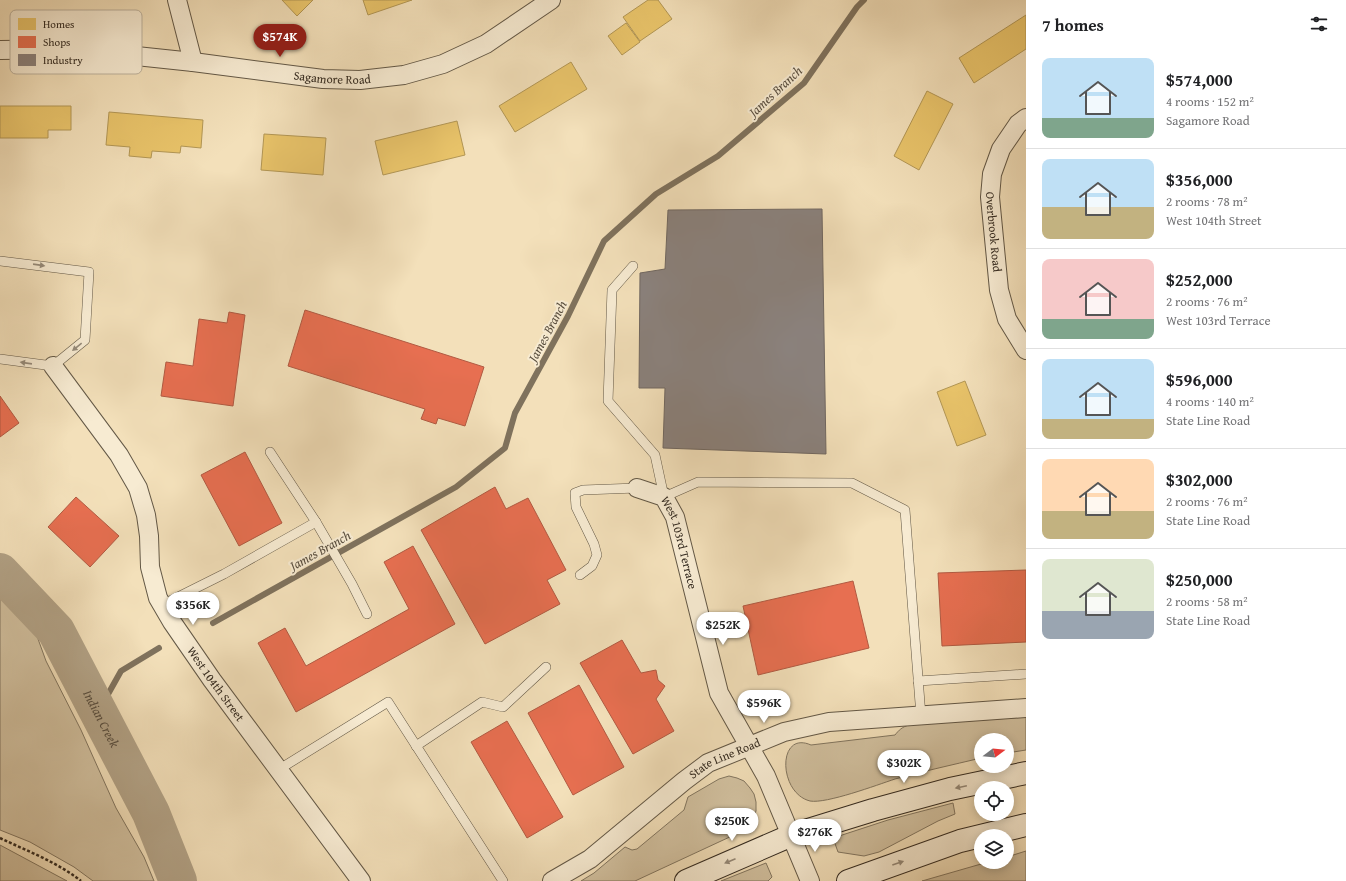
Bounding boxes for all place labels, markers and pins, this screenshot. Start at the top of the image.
pin: $574K [252,24,308,58]
pin: $356K [165,592,221,626]
pin: $252K [695,612,751,646]
pin: $596K [736,690,792,724]
pin: $302K [876,750,932,784]
pin: $250K [704,808,760,842]
pin: $276K [787,819,843,853]

